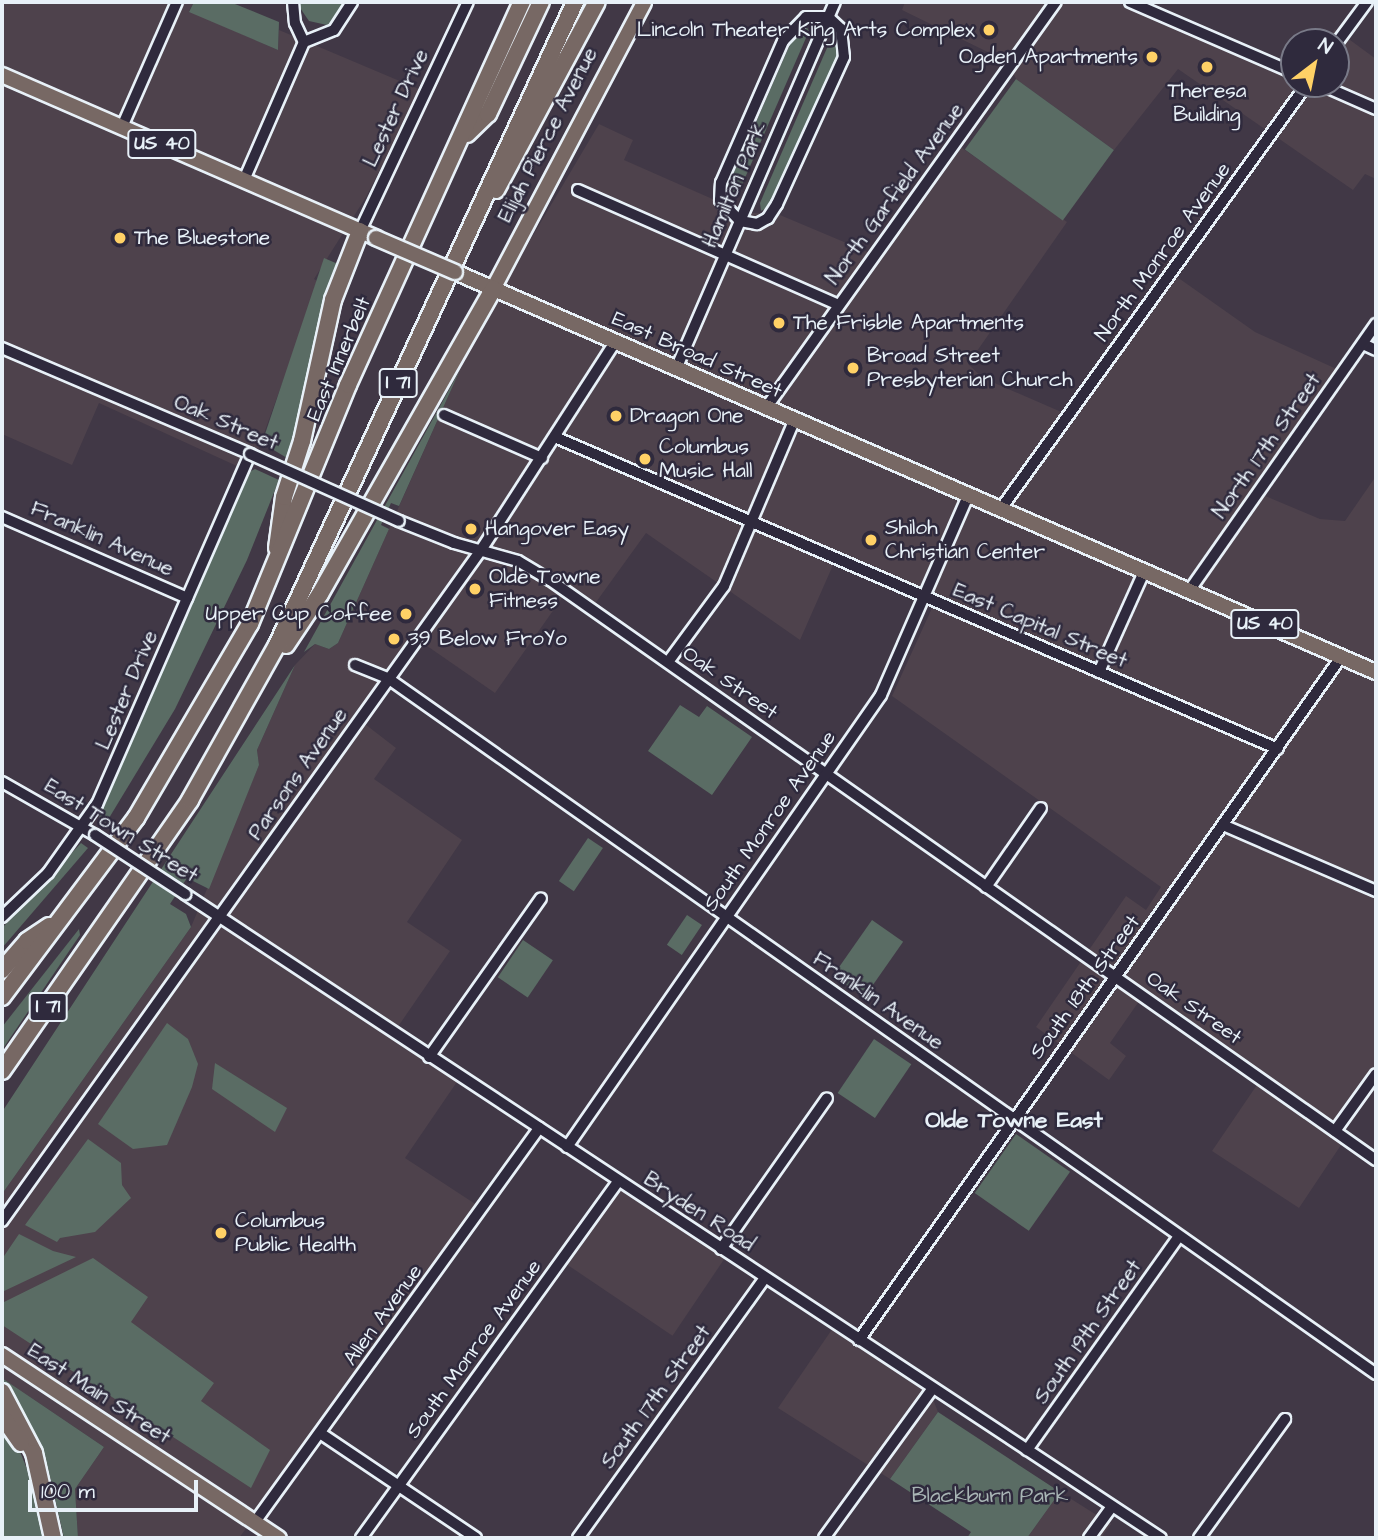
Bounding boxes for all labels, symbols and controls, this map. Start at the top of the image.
place label: Lincoln Theater King Arts Complex [637,17,975,43]
marker: Lincoln Theater King Arts Complex [981,22,997,38]
north arrow [1280,28,1350,98]
text: N [1313,32,1338,61]
street label: Elijah Pierce Avenue [493,43,603,227]
place label: Ogden Apartments [959,44,1138,70]
street label: Lester Drive [358,45,434,171]
marker: Ogden Apartments [1144,49,1160,65]
marker: Theresa Building [1199,59,1215,75]
place label: Theresa Building [1167,78,1247,128]
street label: North Garfield Avenue [821,98,969,290]
street label: Hamilton Park [697,118,773,252]
road number: US 40 [127,128,197,160]
street label: North Monroe Avenue [1090,158,1236,346]
place label: The Bluestone [134,225,270,251]
marker: The Bluestone [112,230,128,246]
street label: East Innerbelt [301,293,377,425]
street label: East Broad Street [608,306,786,404]
place label: The Frisble Apartments [793,310,1024,336]
marker: The Frisble Apartments [771,315,787,331]
place label: Broad Street Presbyterian Church [867,343,1073,393]
marker: Broad Street Presbyterian Church [845,360,861,376]
road number: I 71 [377,368,419,398]
street label: North 17th Street [1207,369,1327,523]
street label: Oak Street [170,390,282,456]
place label: Dragon One [630,403,743,429]
marker: Dragon One [608,408,624,424]
place label: Columbus Music Hall [659,434,752,484]
marker: Columbus Music Hall [637,451,653,467]
street label: Franklin Avenue [27,496,177,582]
place label: Shiloh Christian Center [885,515,1045,565]
place label: Hangover Easy [485,516,629,542]
marker: Hangover Easy [463,521,479,537]
marker: Shiloh Christian Center [863,532,879,548]
place label: Olde Towne Fitness [489,564,601,614]
street label: East Capital Street [949,578,1131,674]
marker: Olde Towne Fitness [467,581,483,597]
place label: Upper Cup Coffee [206,601,392,627]
marker: Upper Cup Coffee [398,606,414,622]
road number: US 40 [1230,608,1300,639]
place label: 39 Below FroYo [408,626,567,652]
street label: Lester Drive [91,627,163,753]
marker: 39 Below FroYo [386,631,402,647]
street label: Oak Street [677,641,783,725]
street label: Parsons Avenue [243,703,353,845]
street label: South Monroe Avenue [698,726,842,916]
street label: East Town Street [40,774,202,888]
street label: South 18th Street [1024,910,1146,1064]
street label: Franklin Avenue [808,947,948,1055]
street label: Oak Street [1141,966,1247,1050]
road number: I 71 [27,992,69,1023]
district label: Olde Towne East [925,1106,1103,1134]
street label: Bryden Road [639,1167,759,1257]
place label: Columbus Public Health [235,1208,356,1258]
marker: Columbus Public Health [213,1225,229,1241]
street label: South Monroe Avenue [401,1255,547,1443]
street label: South 19th Street [1029,1255,1147,1409]
street label: Allen Avenue [338,1260,428,1370]
street label: South 17th Street [596,1320,716,1474]
street label: East Main Street [23,1338,175,1450]
scale bar [32,1466,201,1510]
text: 100 m [41,1477,95,1506]
park label: Blackburn Park [912,1483,1068,1509]

